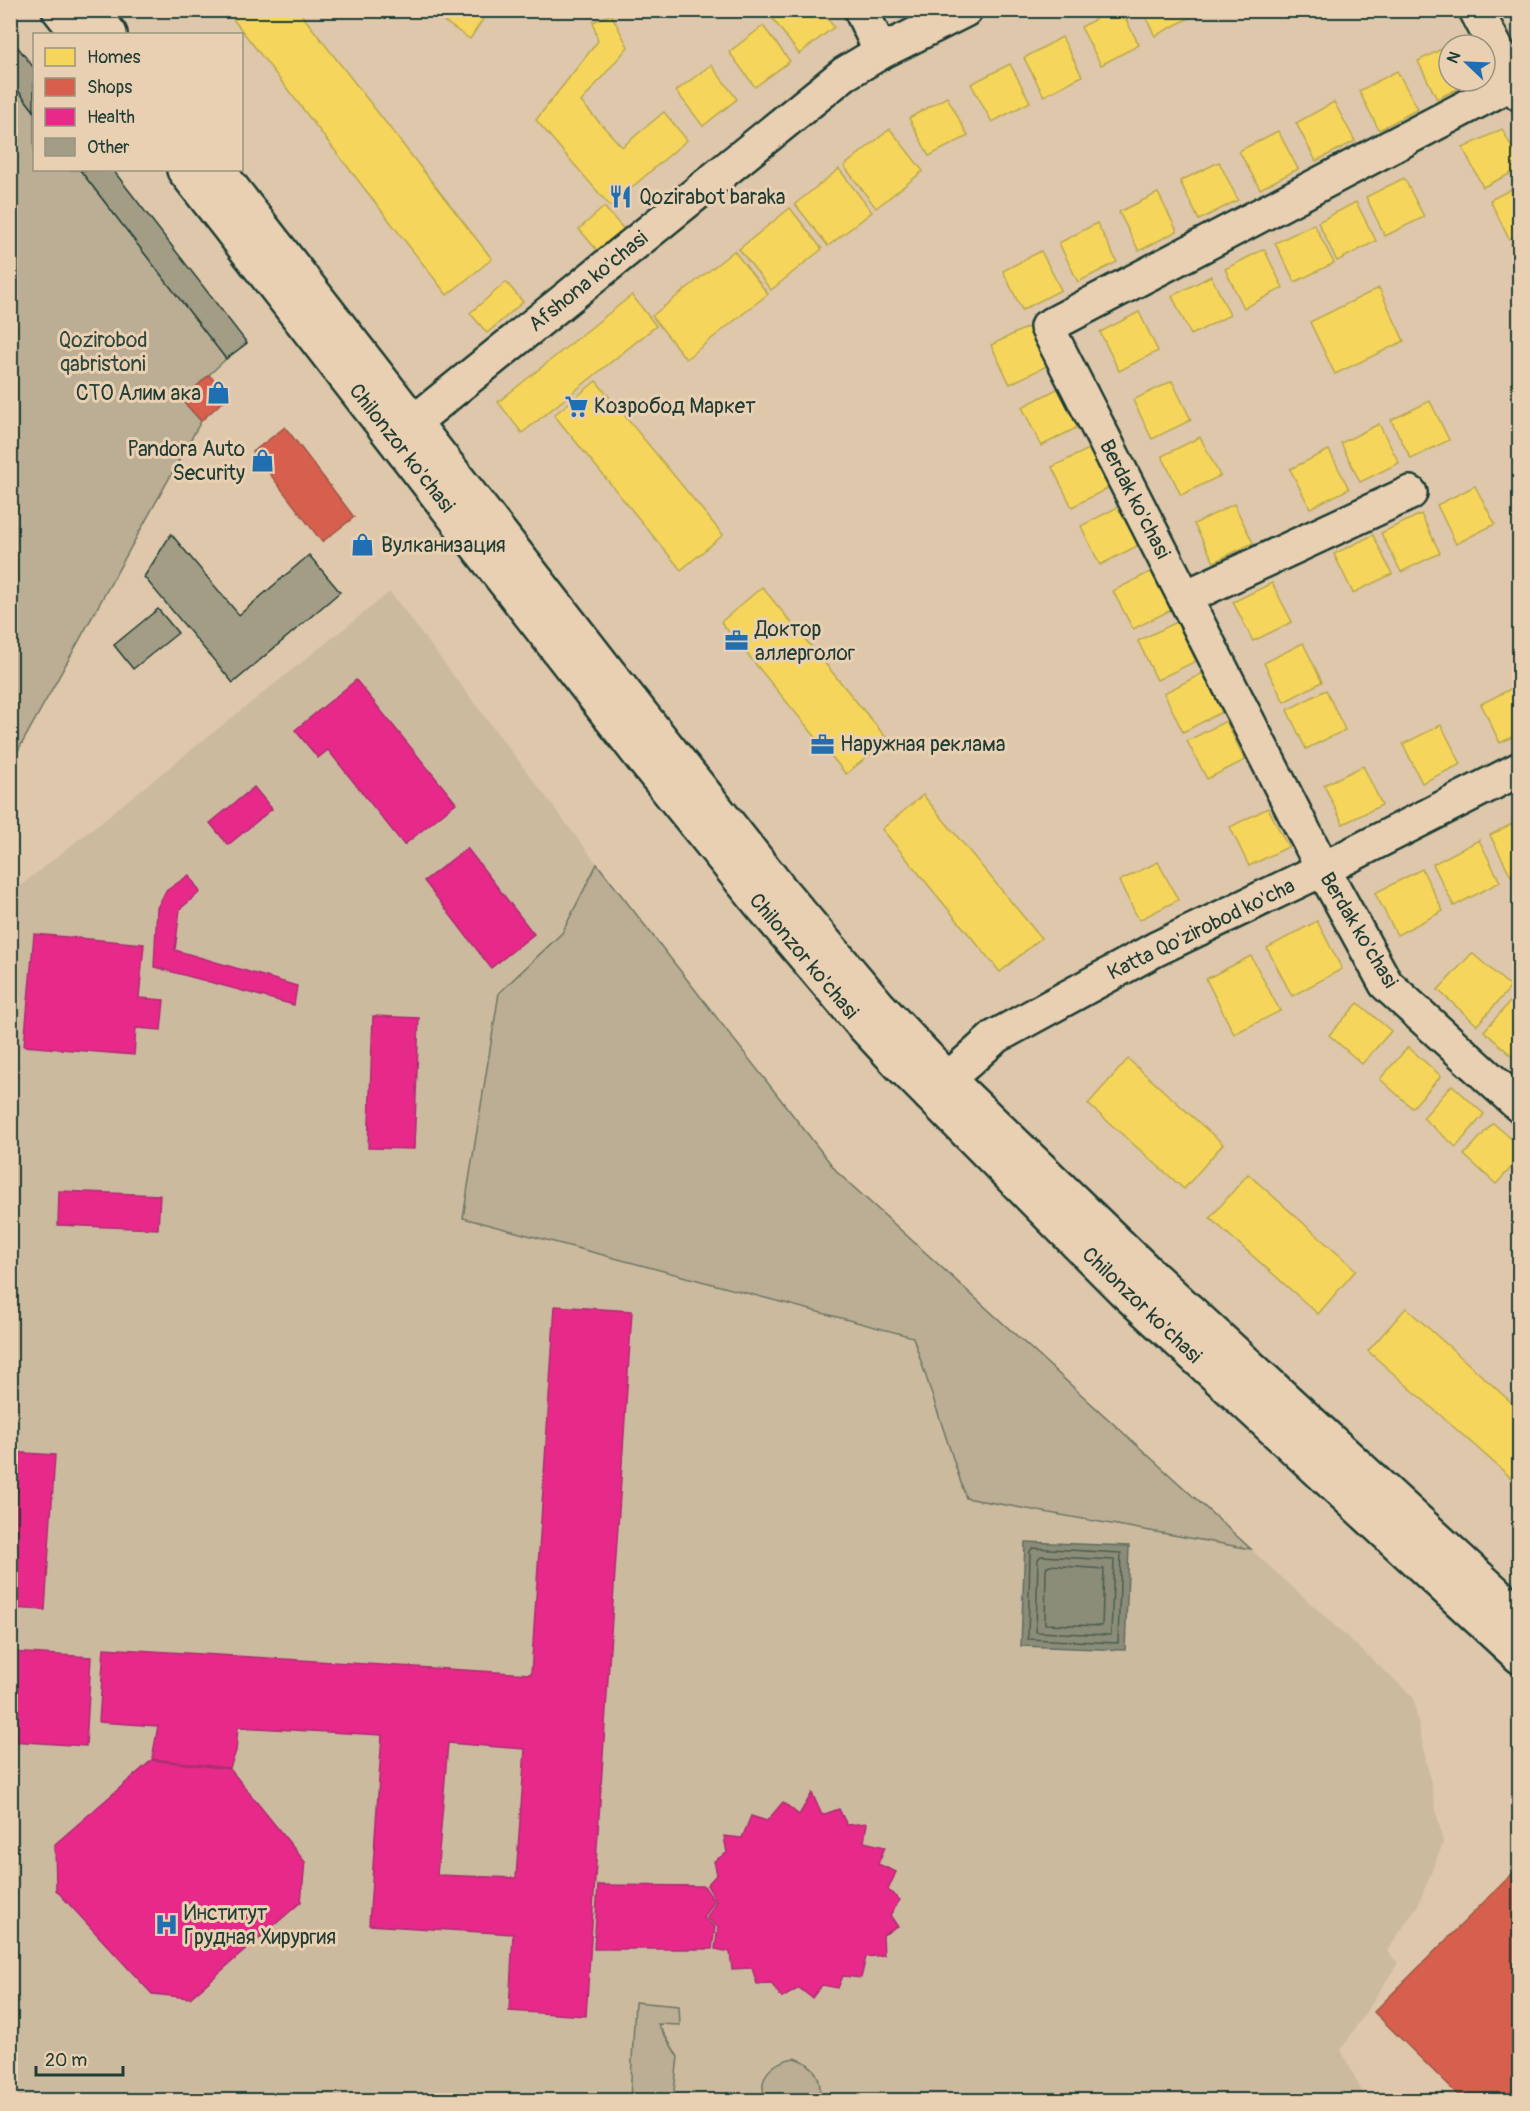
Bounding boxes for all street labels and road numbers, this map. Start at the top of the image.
street label: Afshona ko'chasi [523,225,654,338]
street label: Chilonzor ko'chasi [343,378,461,519]
street label: Berdak ko'chasi [1093,435,1176,564]
street label: Berdak ko'chasi [1313,867,1404,993]
street label: Katta Qo'zirobod ko'cha [1103,872,1299,987]
street label: Chilonzor ko'chasi [743,888,864,1025]
street label: Chilonzor ko'chasi [1076,1241,1208,1370]

